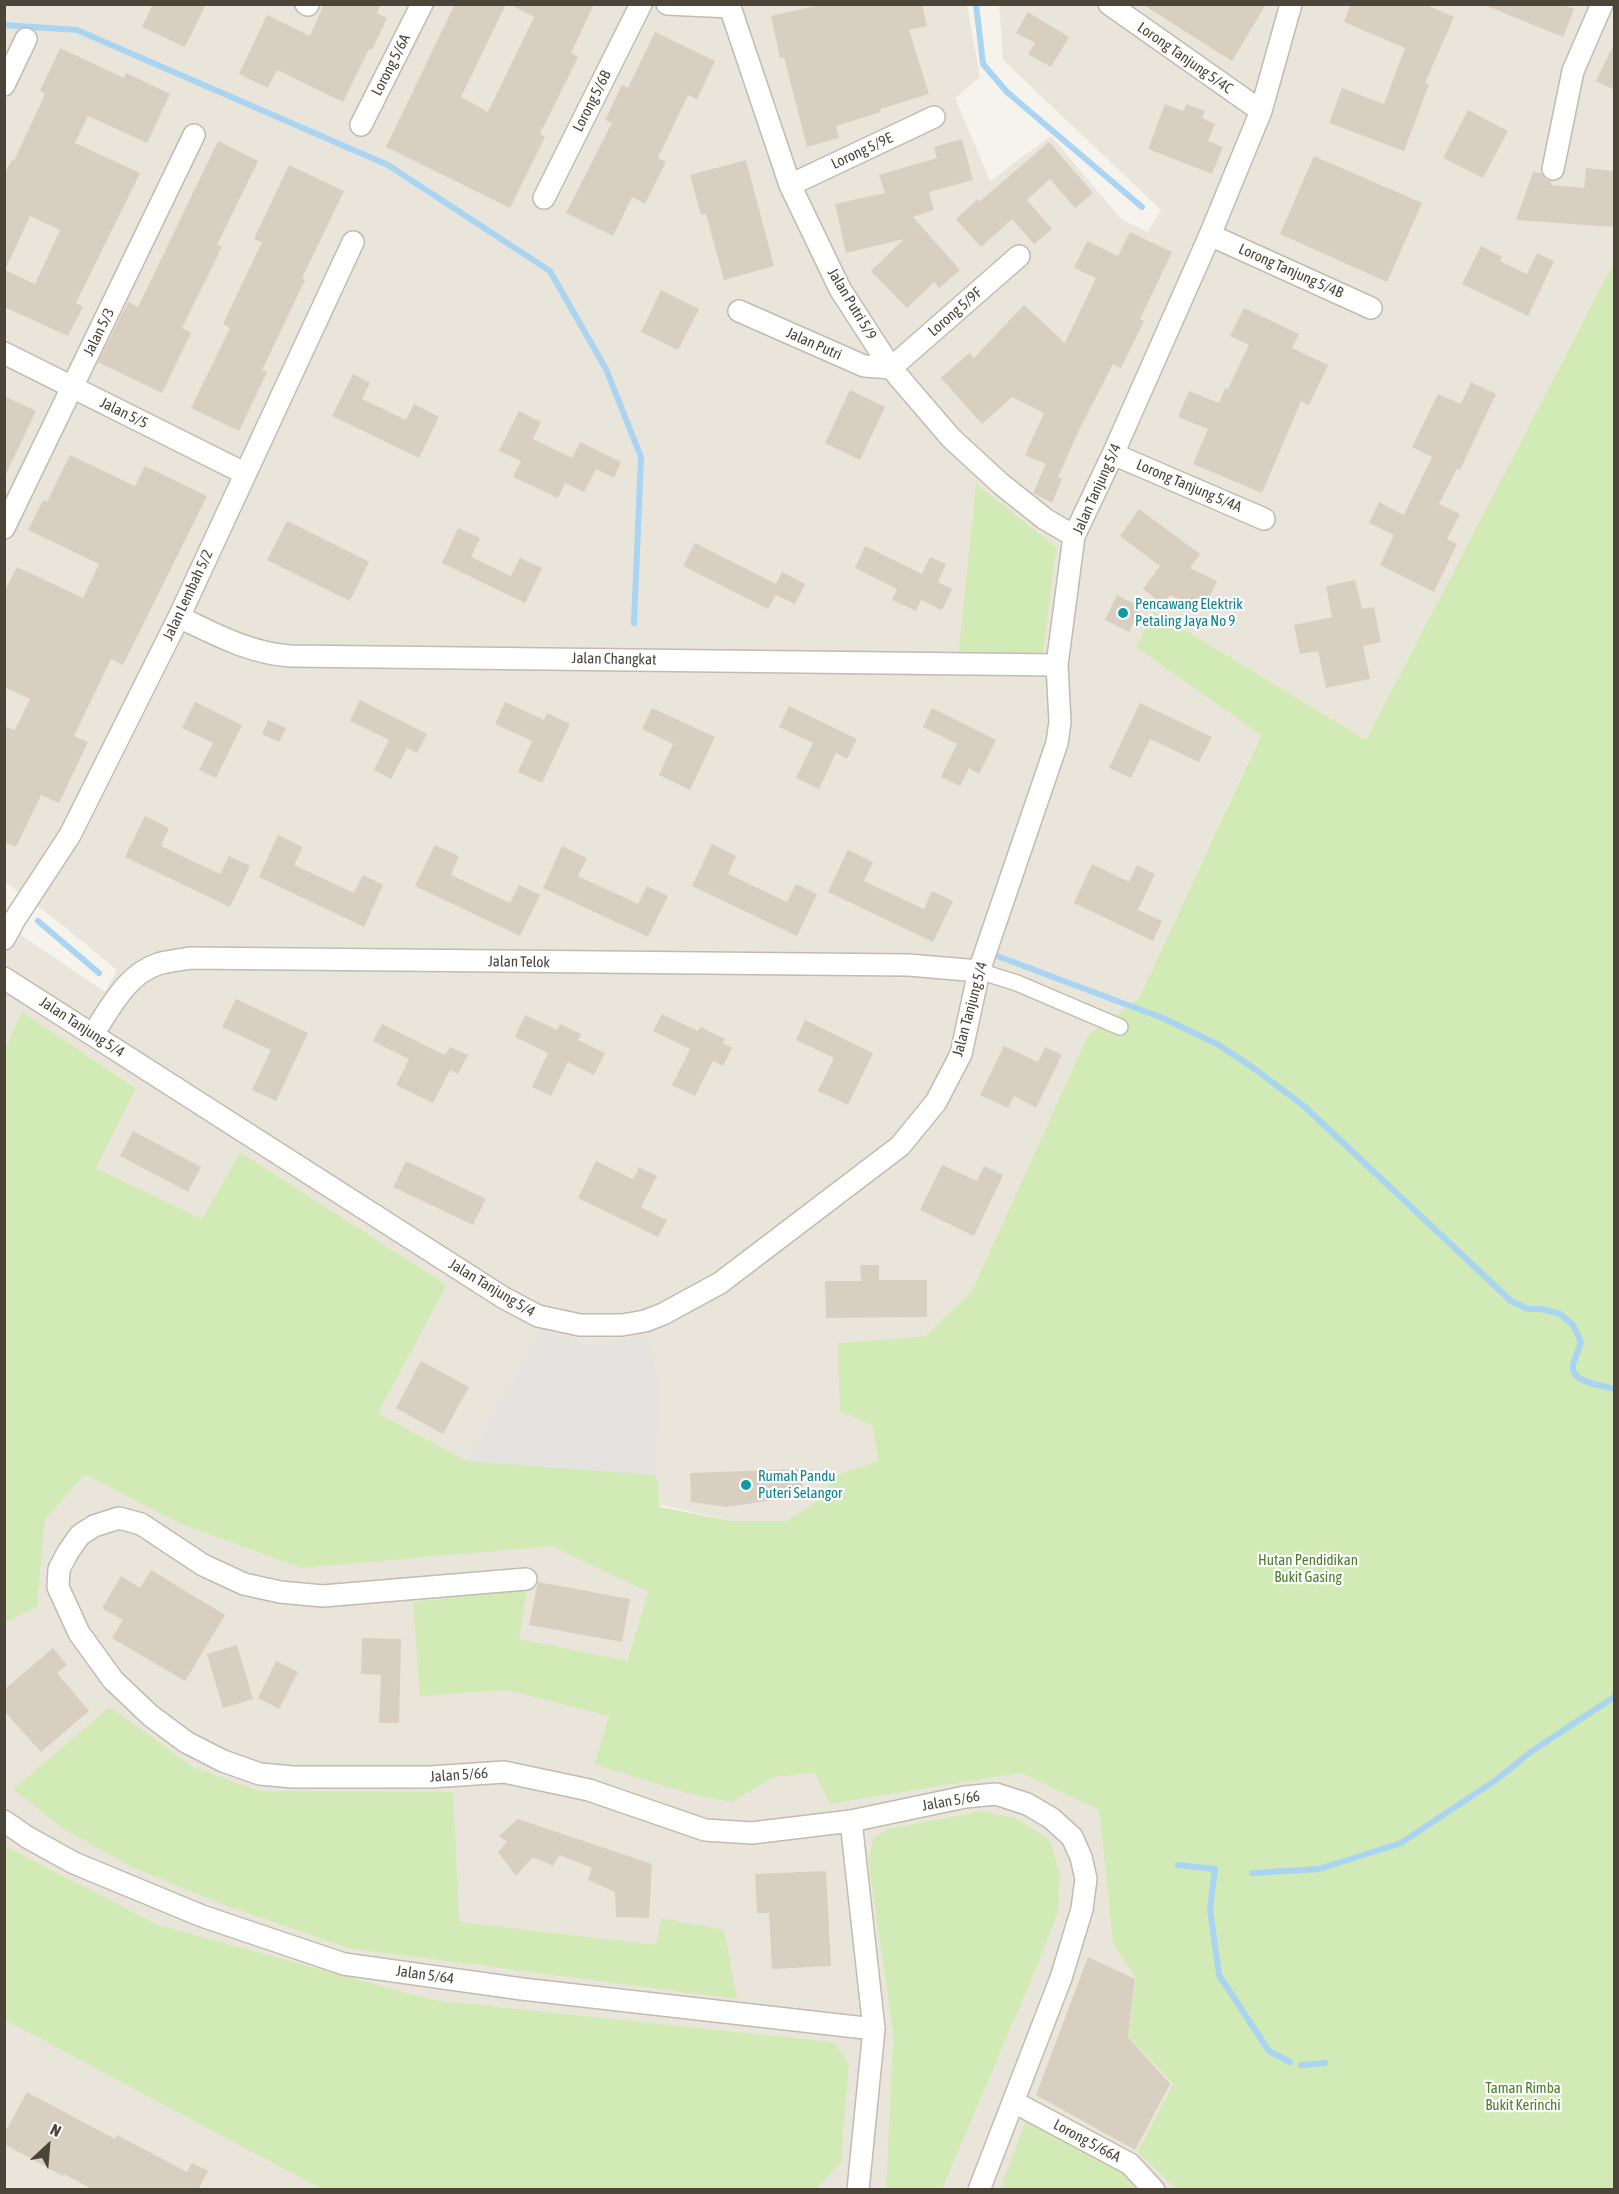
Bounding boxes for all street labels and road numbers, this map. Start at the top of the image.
street label: Lorong Tanjung 5/4C [1134,18,1236,98]
street label: Lorong 5/6A [368,31,414,99]
street label: Lorong 5/6B [569,67,615,135]
street label: Lorong 5/9E [828,129,896,173]
street label: Lorong Tanjung 5/4B [1236,240,1346,302]
street label: Jalan Putri 5/9 [824,265,880,343]
street label: Lorong 5/9F [924,284,986,340]
street label: Jalan 5/3 [80,305,118,359]
street label: Jalan Putri [783,324,845,364]
street label: Jalan 5/5 [97,394,151,432]
street label: Jalan Tanjung 5/4 [1069,441,1125,537]
street label: Lorong Tanjung 5/4A [1134,456,1244,516]
street label: Jalan Lembah 5/2 [159,547,217,643]
street label: Jalan Changkat [572,649,656,669]
street label: Jalan Telok [488,952,550,972]
street label: Jalan Tanjung 5/4 [949,960,991,1058]
street label: Jalan Tanjung 5/4 [36,993,128,1061]
street label: Jalan Tanjung 5/4 [446,1255,538,1321]
street label: Jalan 5/66 [429,1764,489,1786]
street label: Jalan 5/66 [921,1787,981,1815]
street label: Jalan 5/64 [395,1962,455,1988]
street label: Lorong 5/66A [1050,2116,1124,2166]

